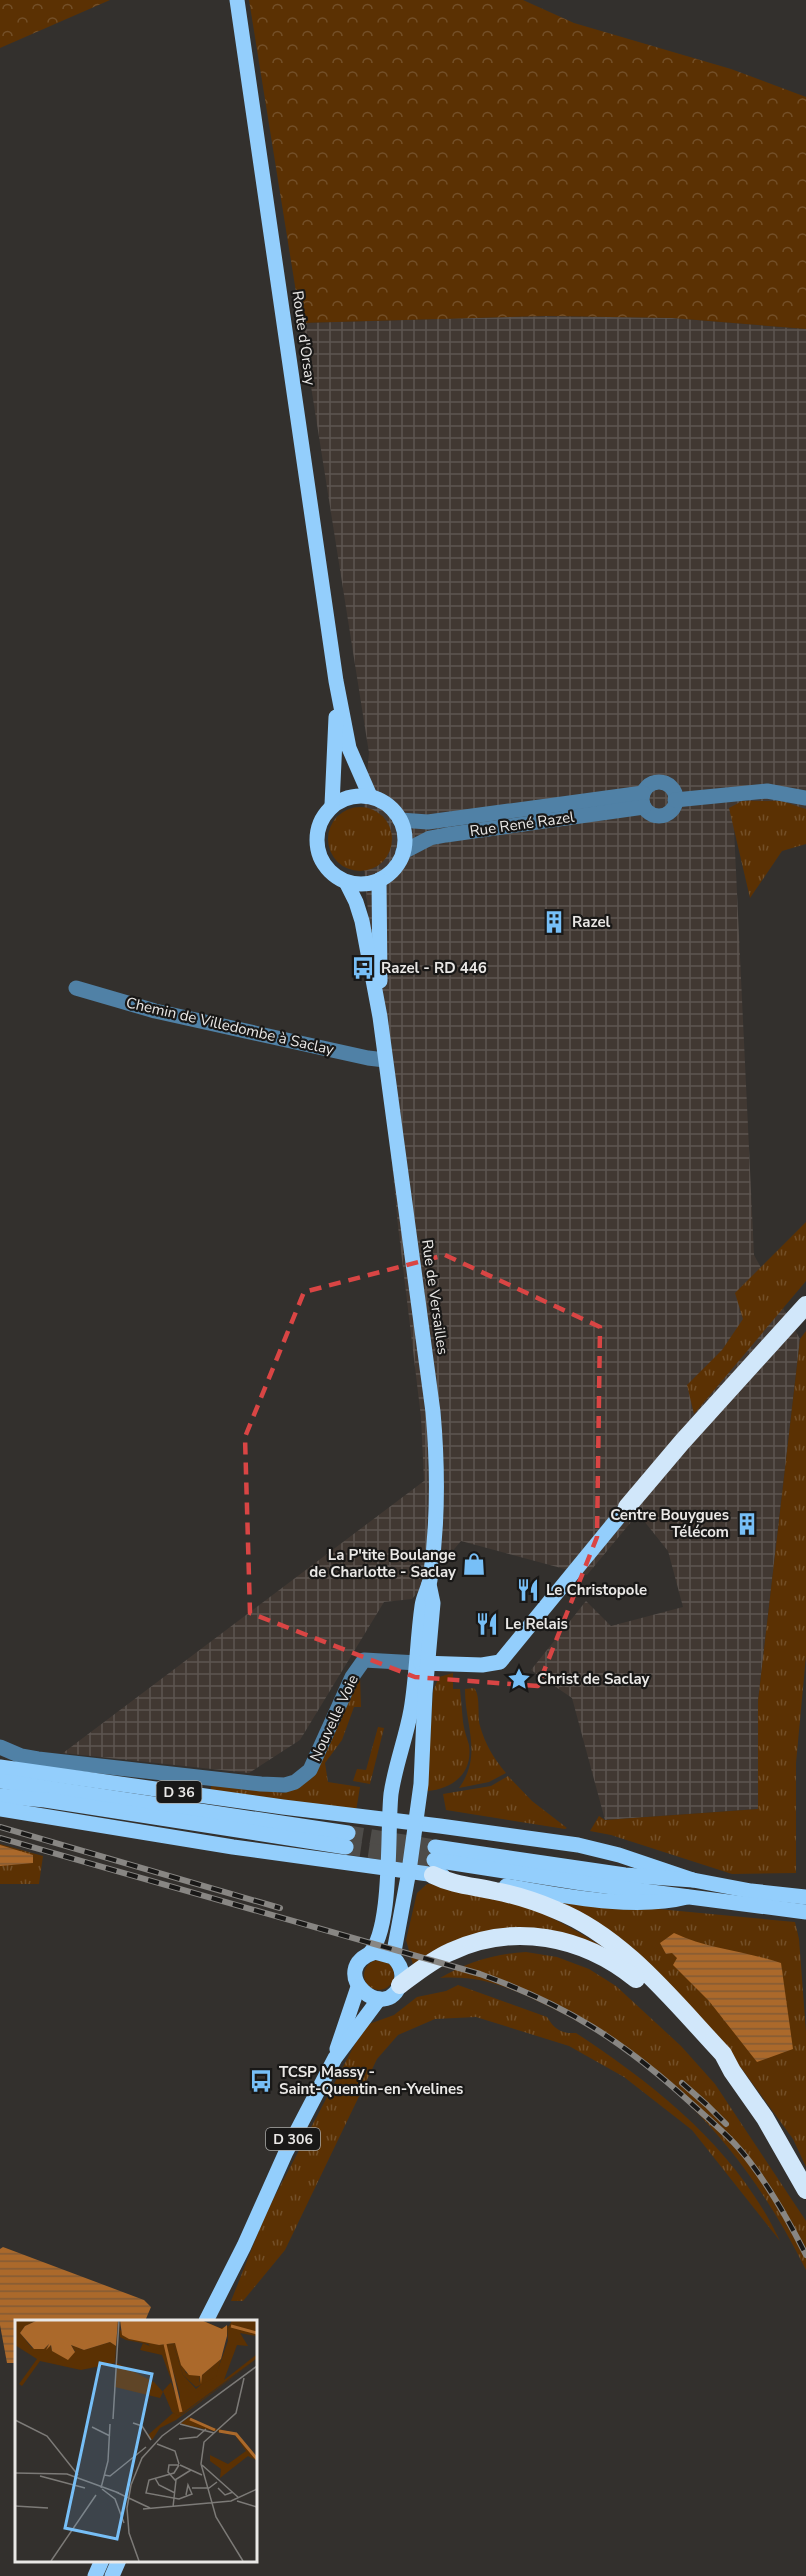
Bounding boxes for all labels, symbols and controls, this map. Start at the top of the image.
street label: Route d'Orsay [287,289,321,387]
street label: Rue René Razel [468,807,576,841]
building icon: Razel [541,909,567,935]
place label: Razel [572,912,611,932]
bus stop icon: Razel - RD 446 [350,955,376,981]
place label: Razel - RD 446 [381,958,487,978]
street label: Chemin de Villedombe à Saclay [124,992,336,1060]
street label: Rue de Versailles [417,1238,453,1356]
place label: Centre Bouygues Télécom [610,1505,729,1542]
building icon: Centre Bouygues Télécom [734,1511,760,1537]
place label: La P'tite Boulange de Charlotte - Saclay [309,1545,456,1582]
shop icon: La P'tite Boulange de Charlotte - Saclay [461,1551,487,1577]
restaurant icon: Le Christopole [515,1577,541,1603]
place label: Le Christopole [546,1580,647,1600]
restaurant icon: Le Relais [474,1611,500,1637]
place label: Le Relais [505,1614,568,1634]
place icon: Christ de Saclay [506,1666,532,1692]
place label: Christ de Saclay [537,1669,650,1689]
street label: Nouvelle Voie [305,1671,363,1765]
road number: D 36 [156,1781,201,1803]
place label: TCSP Massy - Saint-Quentin-en-Yvelines [279,2062,463,2099]
bus stop icon: TCSP Massy - Saint-Quentin-en-Yvelines [248,2068,274,2094]
road number: D 306 [266,2128,320,2150]
inset map [15,2320,256,2561]

